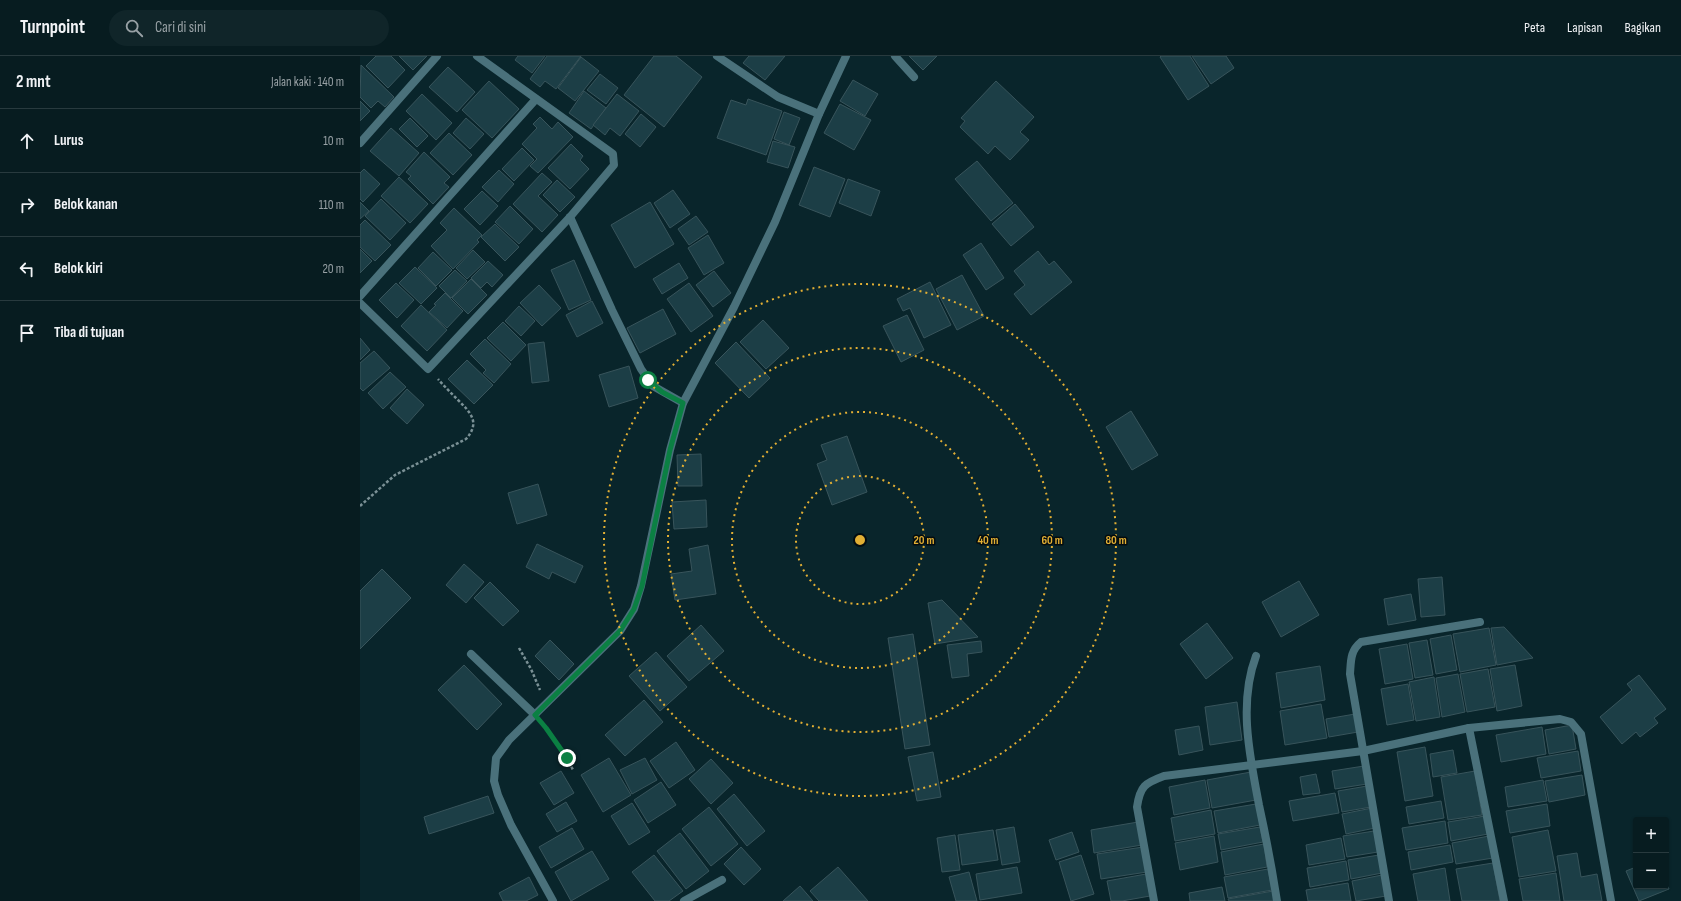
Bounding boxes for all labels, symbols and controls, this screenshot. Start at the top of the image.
search box [109,10,389,46]
text: Turnpoint [20,16,85,39]
icon: search [123,17,145,39]
text: Cari di sini [155,18,206,37]
text: Peta [1524,19,1545,36]
text: Lapisan [1567,19,1602,36]
text: Bagikan [1624,19,1661,36]
text: 2 mnt [16,72,51,92]
text: Jalan kaki · 140 m [271,74,344,90]
icon: ahead [16,130,38,152]
text: Lurus [54,131,83,150]
text: 10 m [323,133,344,149]
icon: right [16,194,38,216]
text: Belok kanan [54,195,118,214]
text: 110 m [319,197,344,213]
icon: left [16,258,38,280]
text: Belok kiri [54,259,103,278]
text: 20 m [322,261,344,277]
icon: arrive [16,322,38,344]
text: Tiba di tujuan [54,323,124,342]
route start [639,371,657,389]
centre of rings [853,533,867,547]
text: 20 m [914,533,934,548]
text: 40 m [977,533,999,548]
text: 60 m [1041,533,1063,548]
text: 80 m [1105,533,1127,548]
route end [558,749,576,767]
map controls [1633,817,1669,889]
button: + [1633,817,1669,853]
button: − [1633,853,1669,889]

